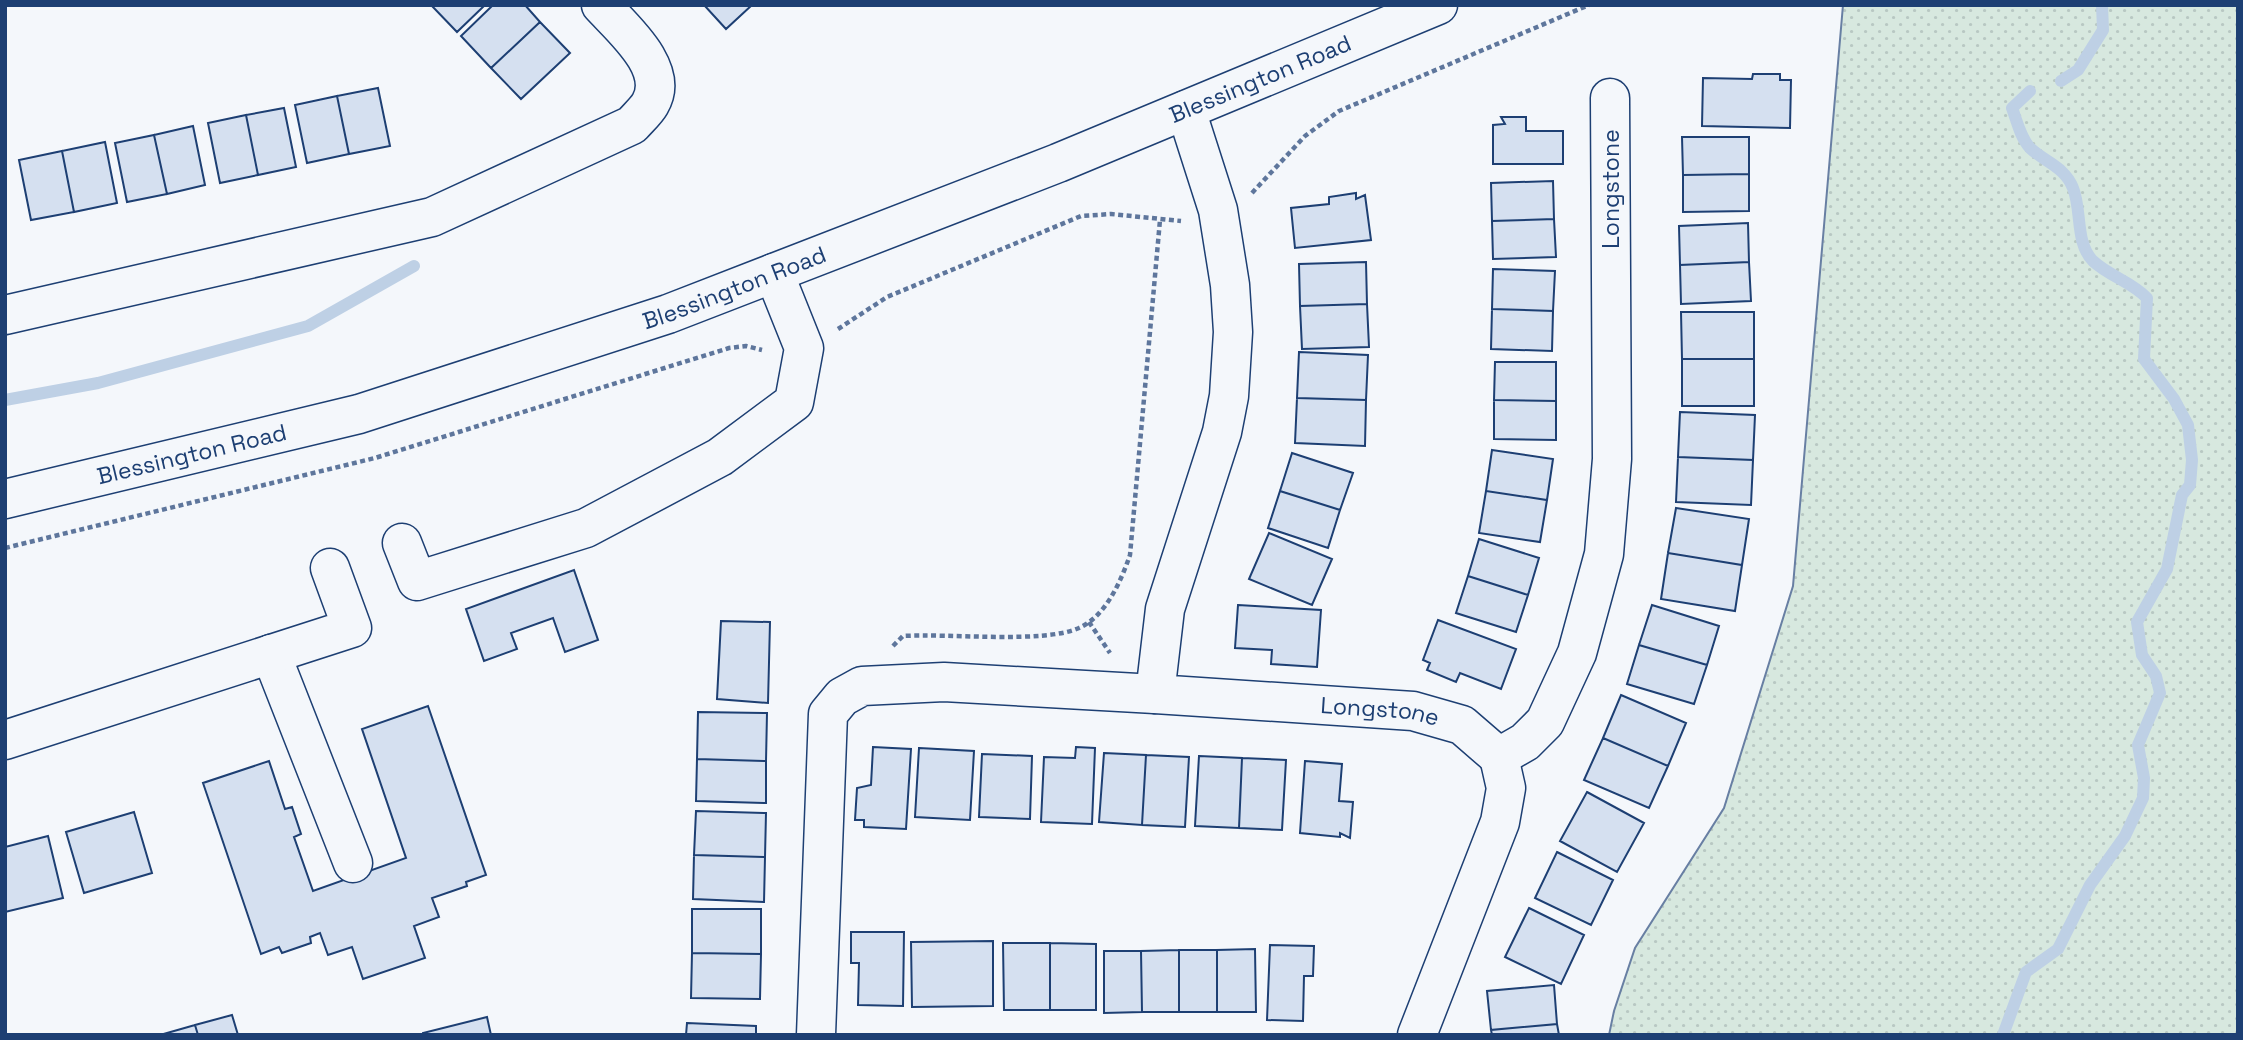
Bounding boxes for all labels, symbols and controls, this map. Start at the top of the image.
street label: Blessington Road [1165,28,1356,130]
street label: Longstone [1596,129,1626,249]
street label: Blessington Road [639,239,830,336]
street label: Blessington Road [94,417,290,491]
street label: Longstone [1319,690,1443,733]

